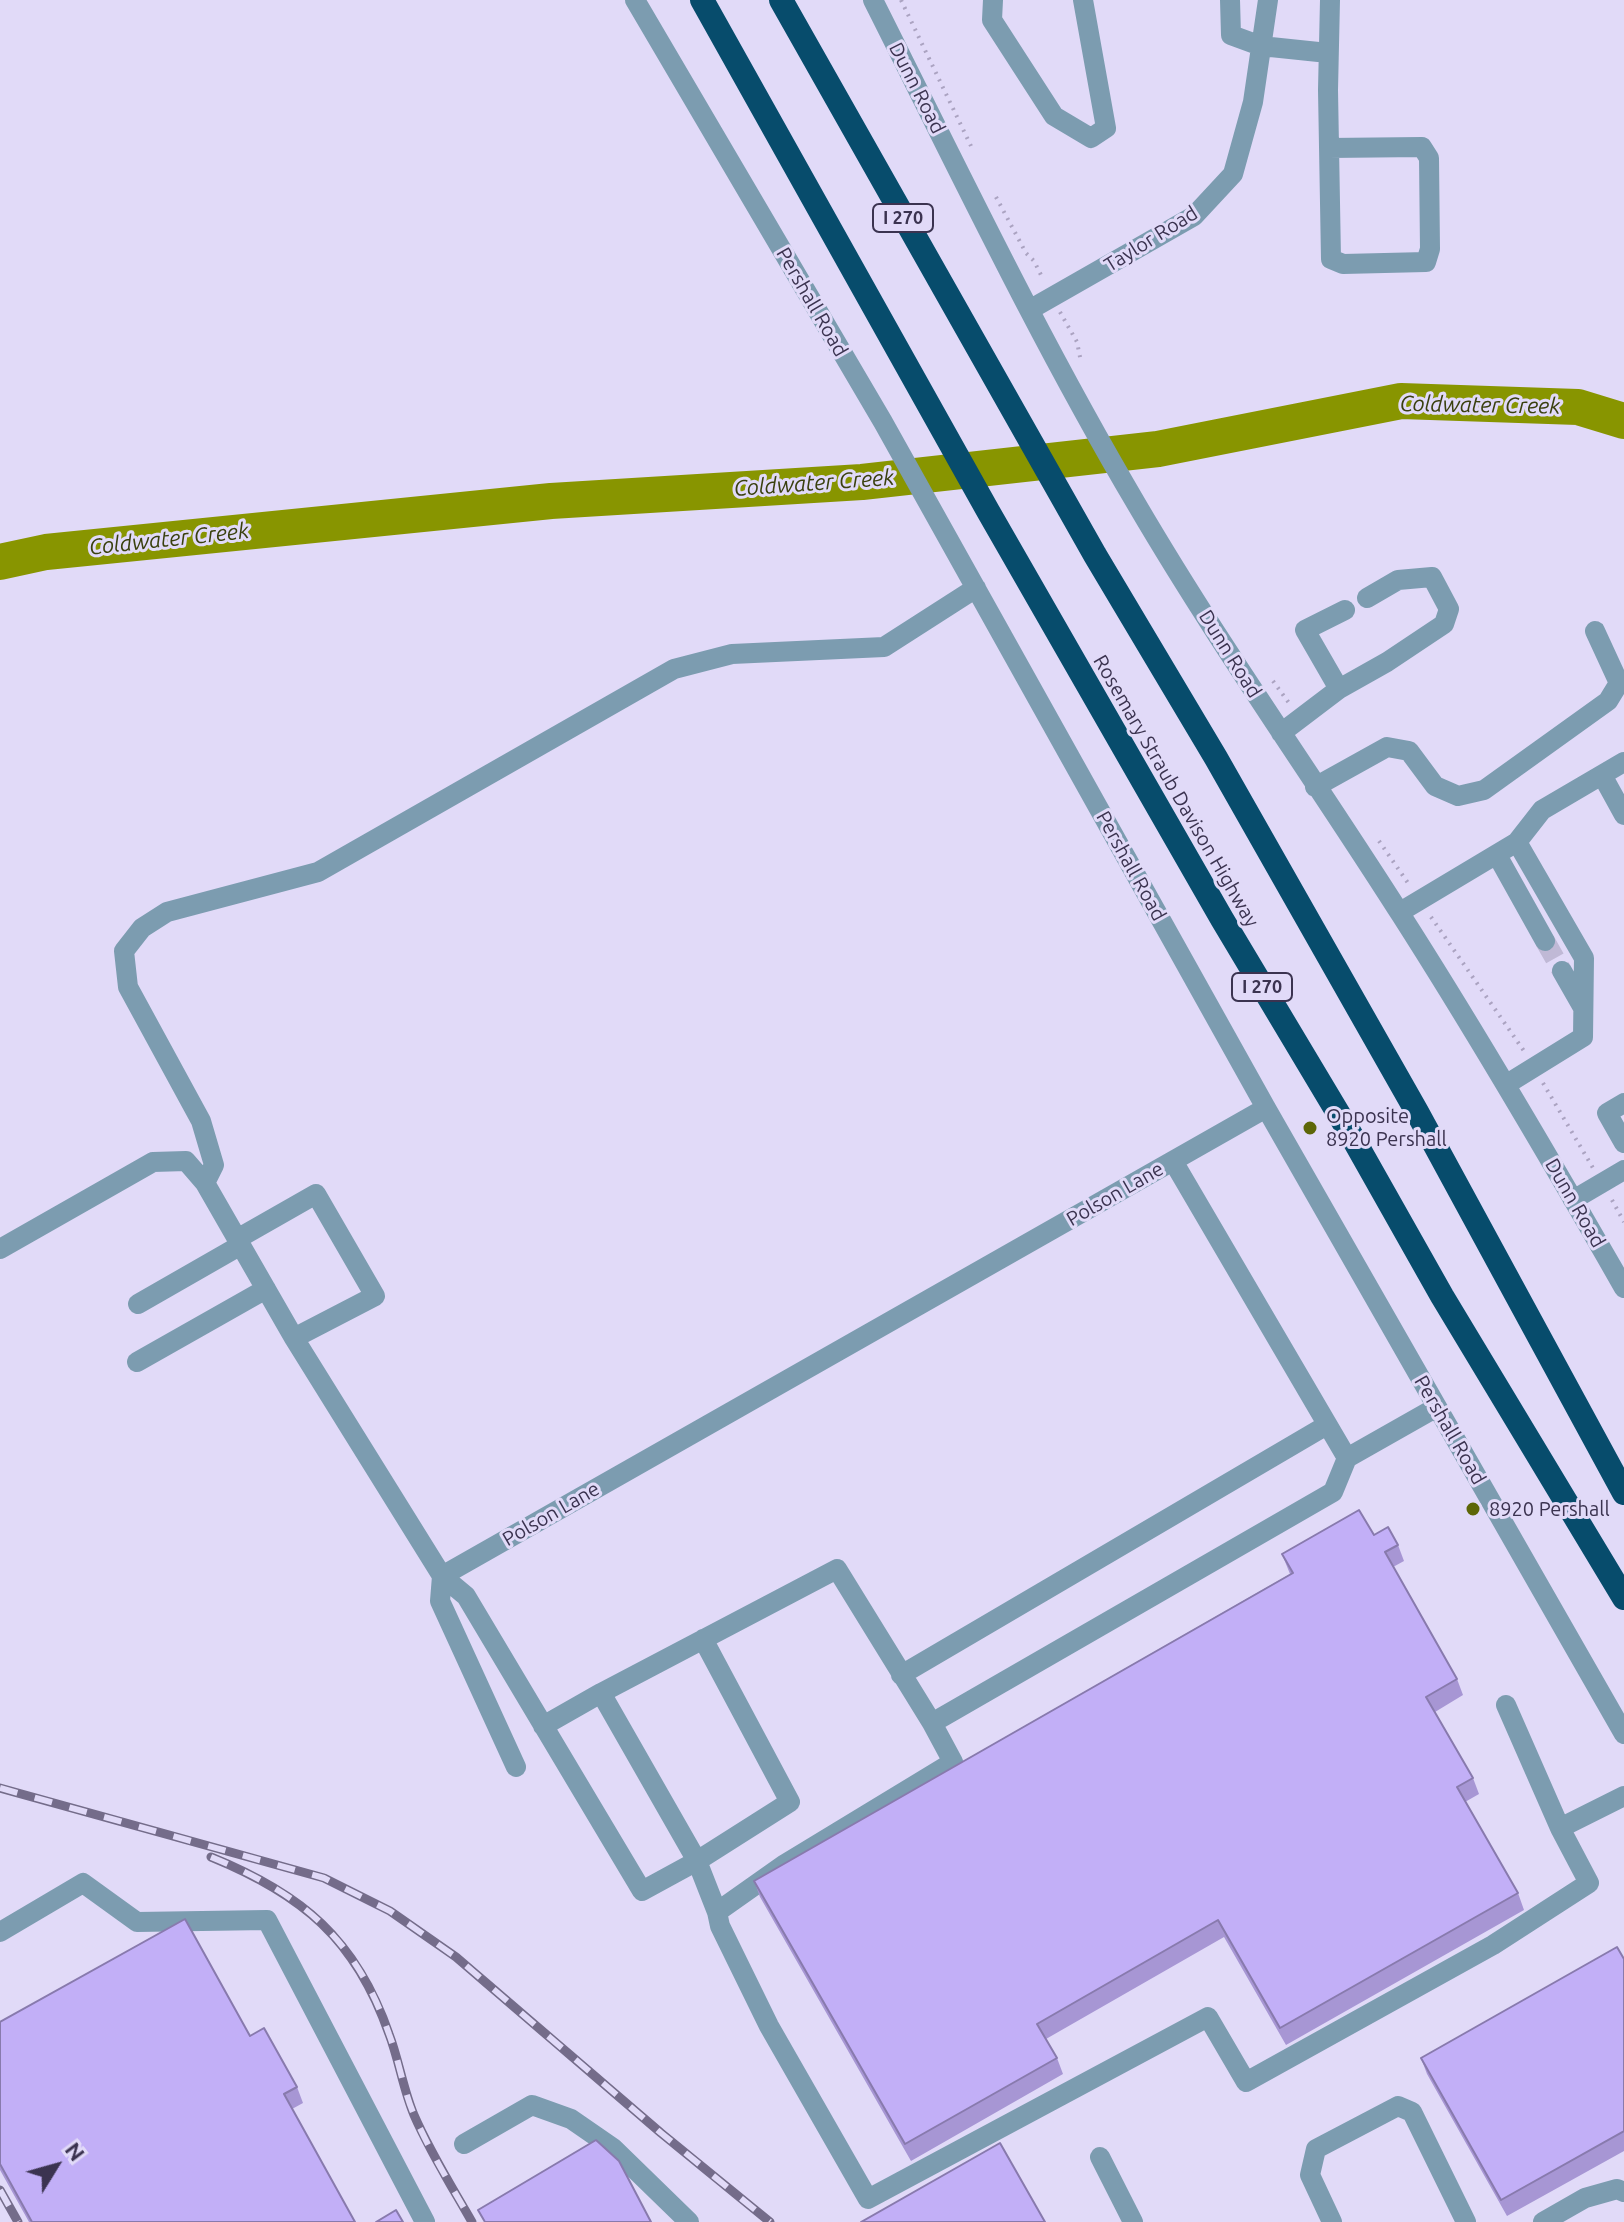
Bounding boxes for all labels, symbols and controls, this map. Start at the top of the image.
street label: Dunn Road [884,38,950,138]
street label: Taylor Road [1100,201,1202,277]
road number: I 270 [873,204,933,232]
street label: Pershall Road [771,243,853,361]
water label: Coldwater Creek [1399,390,1561,420]
water label: Coldwater Creek [733,464,895,502]
water label: Coldwater Creek [88,517,250,561]
street label: Dunn Road [1194,606,1266,702]
street label: Rosemary Straub Davison Highway [1088,651,1264,931]
street label: Pershall Road [1091,807,1171,925]
road number: I 270 [1232,973,1292,1001]
place label: Opposite 8920 Pershall [1326,1104,1447,1151]
marker: Opposite 8920 Pershall [1301,1119,1319,1137]
street label: Dunn Road [1540,1154,1610,1252]
street label: Polson Lane [1062,1157,1168,1231]
street label: Pershall Road [1409,1371,1491,1489]
street label: Polson Lane [498,1477,604,1551]
place label: 8920 Pershall [1489,1497,1610,1521]
marker: 8920 Pershall [1464,1500,1482,1518]
north arrow [16,2126,96,2206]
text: N [61,2137,90,2165]

